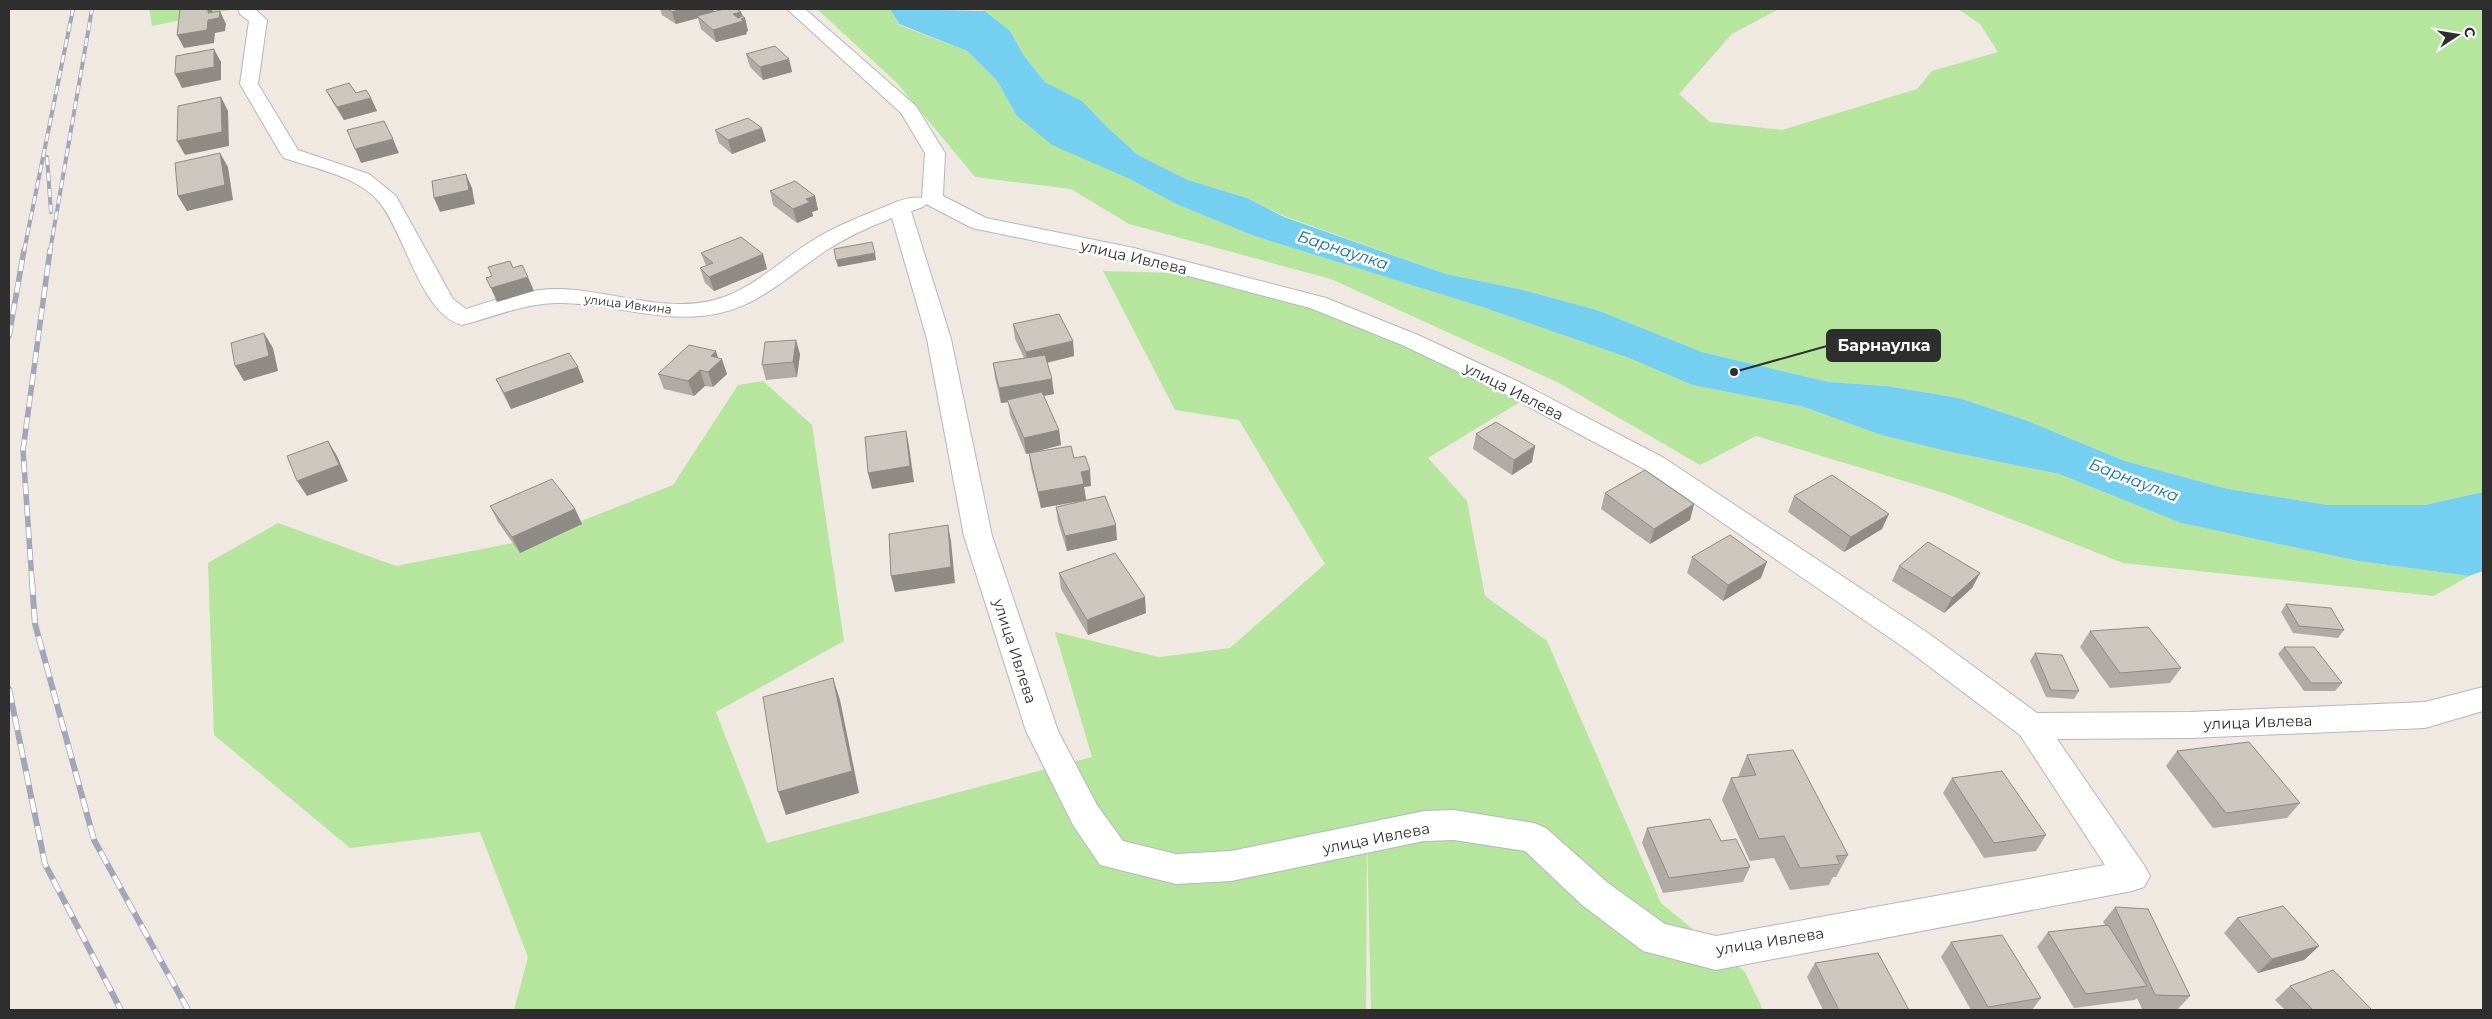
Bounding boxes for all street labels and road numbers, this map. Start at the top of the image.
street label: улица Ивлева [1078,235,1189,279]
street label: улица Ивкина [582,291,673,317]
street label: улица Ивлева [1460,357,1567,424]
street label: улица Ивлева [989,595,1041,706]
street label: улица Ивлева [2202,711,2313,733]
street label: улица Ивлева [1320,818,1431,858]
street label: улица Ивлева [1714,923,1825,959]

